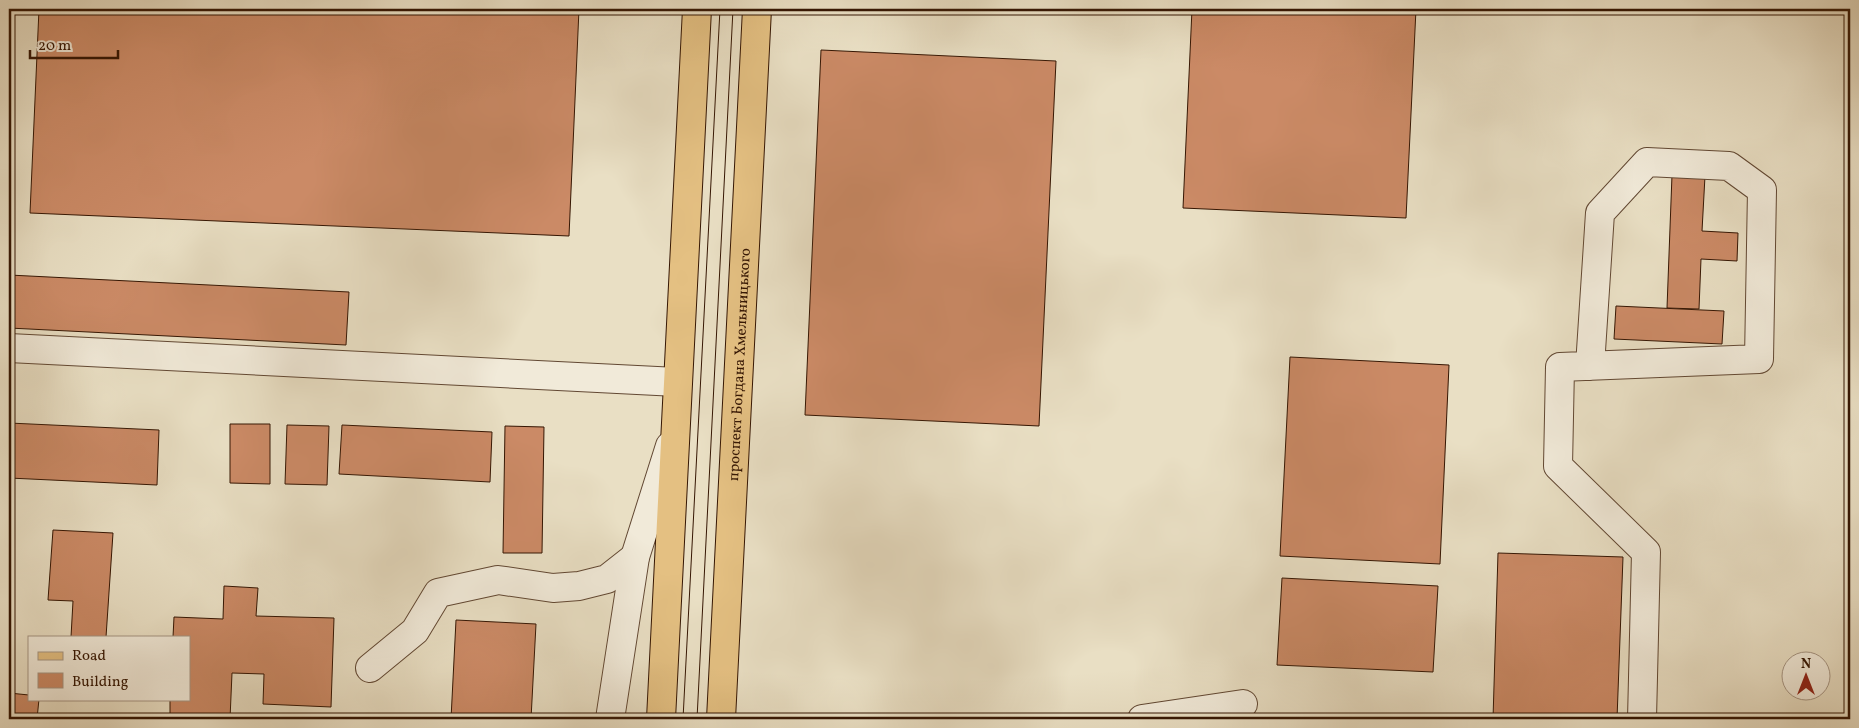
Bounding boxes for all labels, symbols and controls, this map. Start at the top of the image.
scale bar [30,28,118,60]
text: 20 m [38,36,71,57]
street label: проспект Богдана Хмельницького [724,247,757,482]
legend [28,636,190,700]
text: Road [72,646,106,667]
north arrow [1782,650,1832,700]
text: N [1801,655,1811,674]
text: Building [72,672,129,693]

